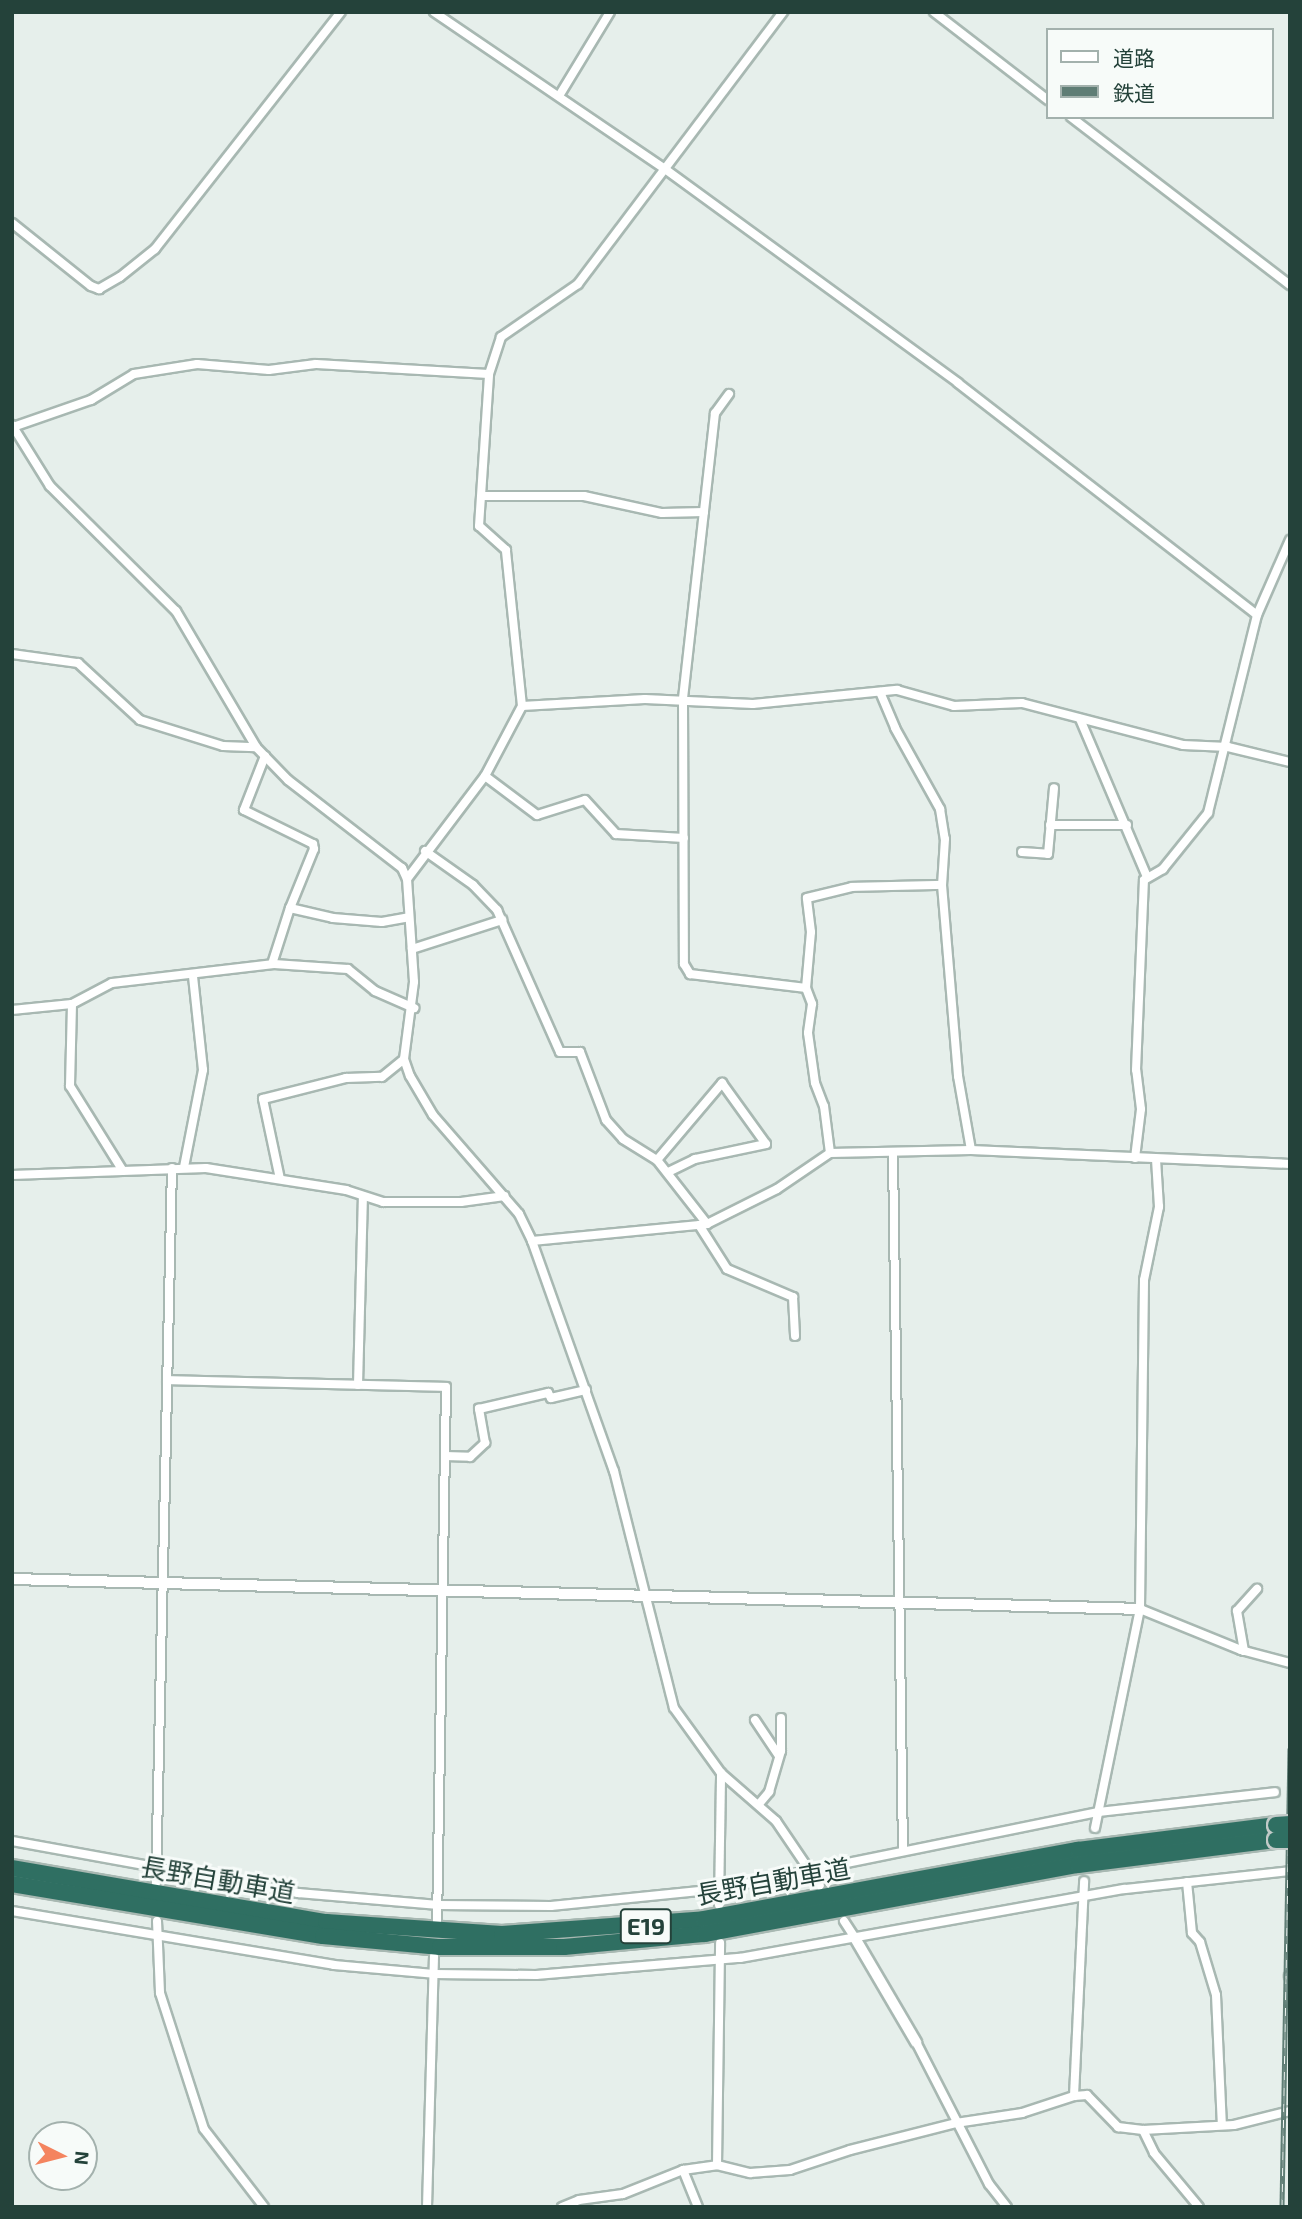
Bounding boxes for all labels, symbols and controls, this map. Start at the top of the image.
legend [1046,28,1274,119]
text: 道路 [1113,45,1155,70]
text: 鉄道 [1113,80,1155,105]
street label: 長野自動車道 [138,1850,298,1908]
street label: 長野自動車道 [693,1852,853,1910]
road number: E19 [620,1906,672,1947]
north arrow [28,2121,98,2191]
text: N [70,2150,95,2166]

